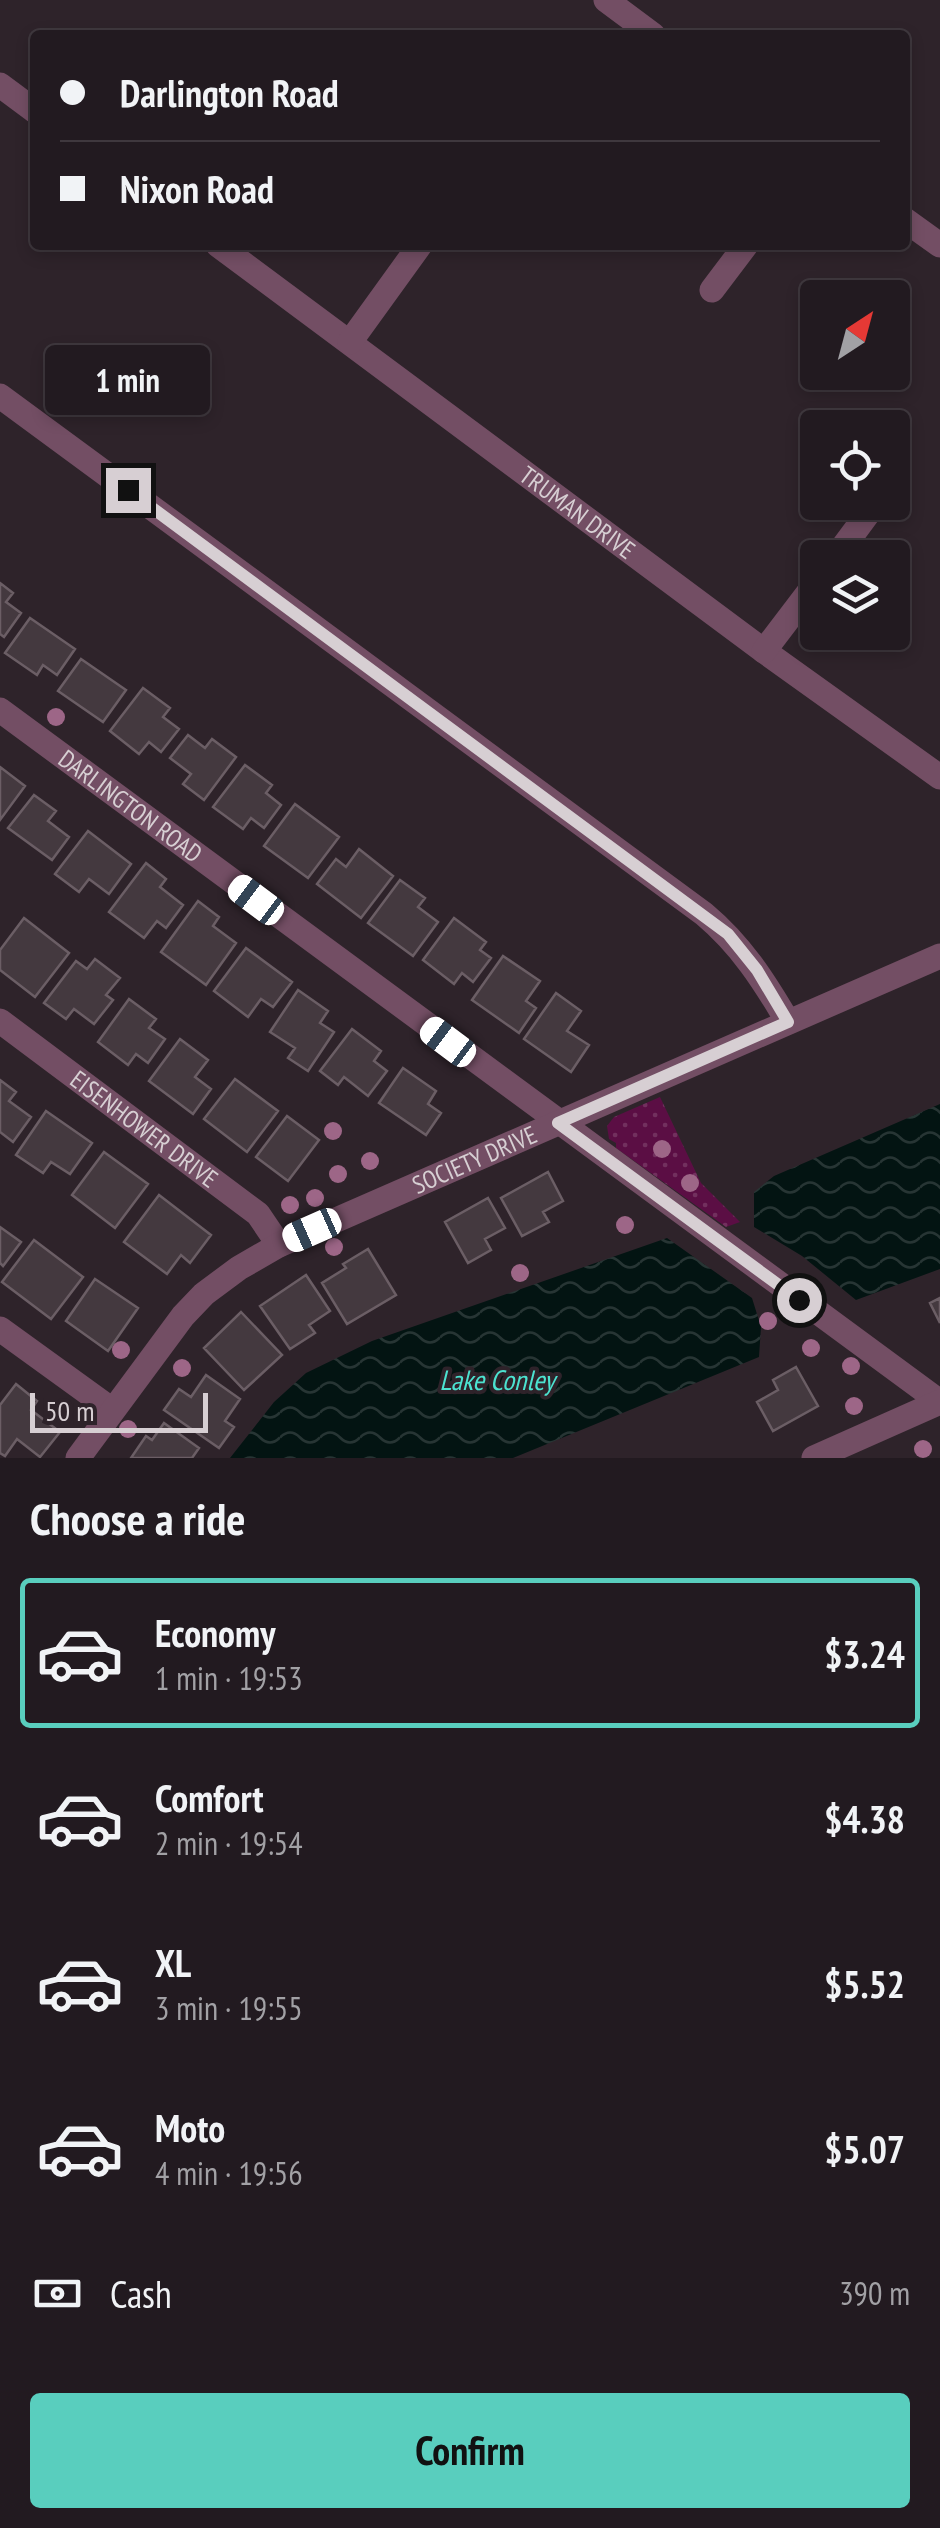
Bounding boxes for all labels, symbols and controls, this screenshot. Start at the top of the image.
text: Darlington Road [120,68,339,117]
text: Nixon Road [120,164,274,213]
north arrow [800,280,910,390]
map controls [800,280,910,650]
callout: 1 min [46,345,210,415]
text: 1 min [95,359,160,401]
button: locate [800,410,910,520]
street label: TRUMAN DRIVE [513,459,642,566]
route end [106,468,151,513]
button: layers [800,540,910,650]
street label: DARLINGTON ROAD [52,743,209,870]
car [223,870,289,930]
car [415,1012,481,1072]
street label: EISENHOWER DRIVE [64,1063,224,1194]
street label: SOCIETY DRIVE [407,1118,542,1201]
car [278,1204,346,1256]
route start [777,1278,822,1323]
water label: Lake Conley [439,1361,558,1398]
scale bar [30,1388,208,1432]
text: 50 m [45,1392,94,1429]
text: Choose a ride [30,1489,245,1547]
icon: car [35,1608,125,1698]
text: Economy [155,1608,275,1657]
text: $3.24 [824,1629,905,1678]
text: 1 min · 19:53 [155,1657,303,1699]
icon: car [35,1773,125,1863]
text: Comfort [155,1773,264,1822]
text: $4.38 [824,1794,905,1843]
text: 2 min · 19:54 [155,1822,303,1864]
icon: car [35,1938,125,2028]
text: XL [155,1938,191,1987]
text: $5.52 [824,1959,905,2008]
text: 3 min · 19:55 [155,1987,303,2029]
icon: car [35,2103,125,2193]
text: Moto [155,2103,225,2152]
text: $5.07 [824,2124,905,2173]
text: 4 min · 19:56 [155,2152,303,2194]
icon: cash [30,2266,85,2321]
text: Cash [110,2269,172,2318]
text: 390 m [839,2272,910,2314]
button: Confirm [30,2393,910,2508]

